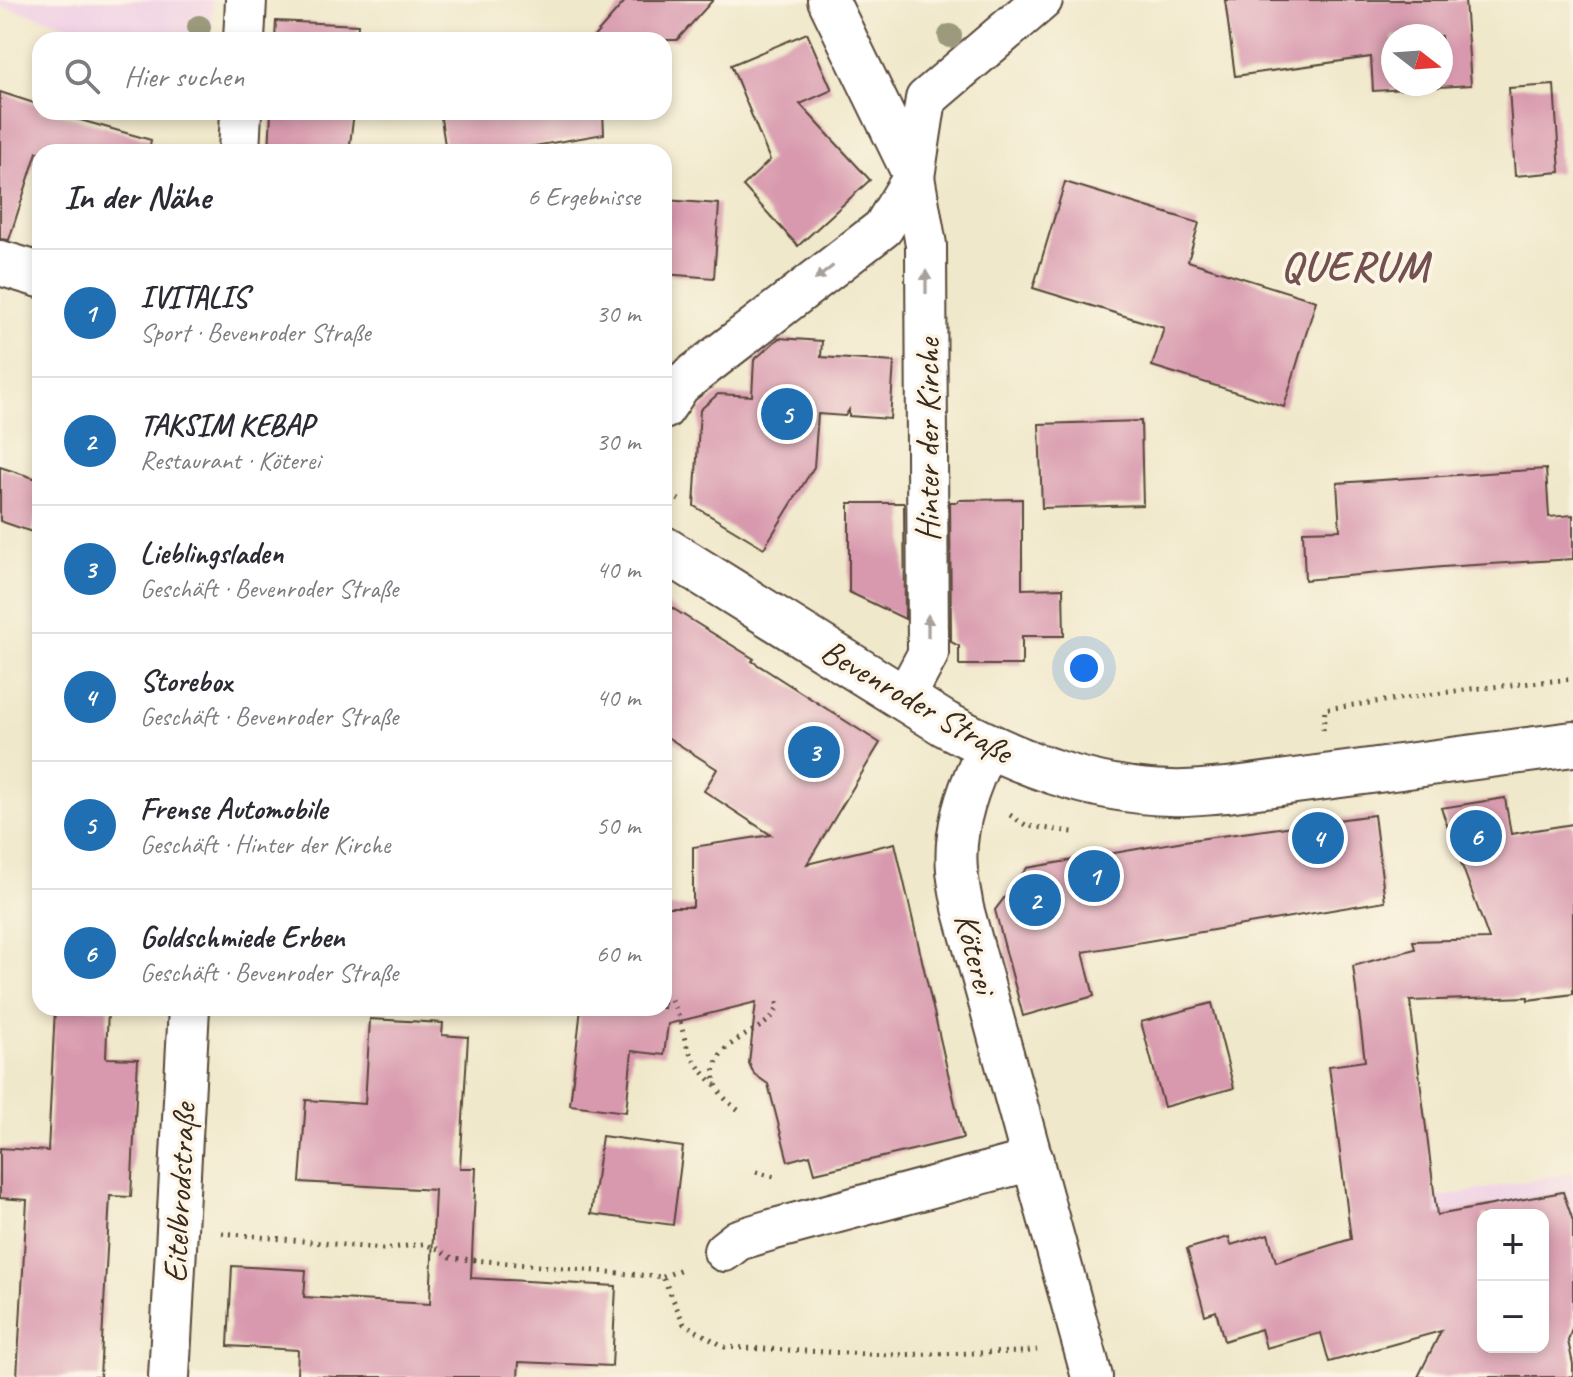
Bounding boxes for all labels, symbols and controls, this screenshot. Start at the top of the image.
north arrow [1381,24,1453,96]
search box [32,32,672,120]
icon: search [60,54,104,98]
text: Hier suchen [124,57,244,95]
text: In der Nähe [64,175,210,218]
text: 6 Ergebnisse [527,180,640,213]
district label: QUERUM [1281,240,1433,293]
one-way arrow [814,265,834,281]
one-way arrow [920,269,932,294]
text: IVITALIS [140,278,247,316]
text: 1 [84,297,96,330]
text: 30 m [596,297,640,330]
text: Sport · Bevenroder Straße [140,316,370,349]
street label: Hinter der Kirche [906,336,949,542]
pin: 5 [761,384,813,444]
text: TAKSIM KEBAP [140,406,313,444]
text: 2 [84,425,96,458]
text: 30 m [596,425,640,458]
text: Restaurant · Köterei [140,444,320,477]
text: Lieblingsladen [140,534,283,572]
text: 3 [84,553,96,586]
text: 40 m [596,553,640,586]
text: Geschäft · Bevenroder Straße [140,572,398,605]
one-way arrow [922,613,934,638]
street label: Bevenroder Straße [814,629,1023,775]
your location [1064,648,1104,688]
text: Storebox [140,662,232,700]
text: 4 [84,681,96,714]
text: 40 m [596,681,640,714]
text: Geschäft · Bevenroder Straße [140,700,398,733]
pin: 3 [788,722,840,782]
text: Frense Automobile [140,790,327,828]
pin: 6 [1450,806,1502,866]
pin: 4 [1292,808,1344,868]
text: 5 [84,809,96,842]
text: 50 m [596,809,640,842]
text: Geschäft · Hinter der Kirche [140,828,390,861]
pin: 1 [1068,846,1120,906]
pin: 2 [1009,870,1061,930]
street label: Köterei [945,908,1008,1002]
text: Goldschmiede Erben [140,918,345,956]
text: 6 [84,937,96,970]
text: 60 m [596,937,640,970]
text: Geschäft · Bevenroder Straße [140,956,398,989]
street label: Eitelbrodstraße [153,1099,205,1284]
map controls [1477,1209,1549,1353]
button: + [1477,1209,1549,1281]
button: − [1477,1281,1549,1353]

